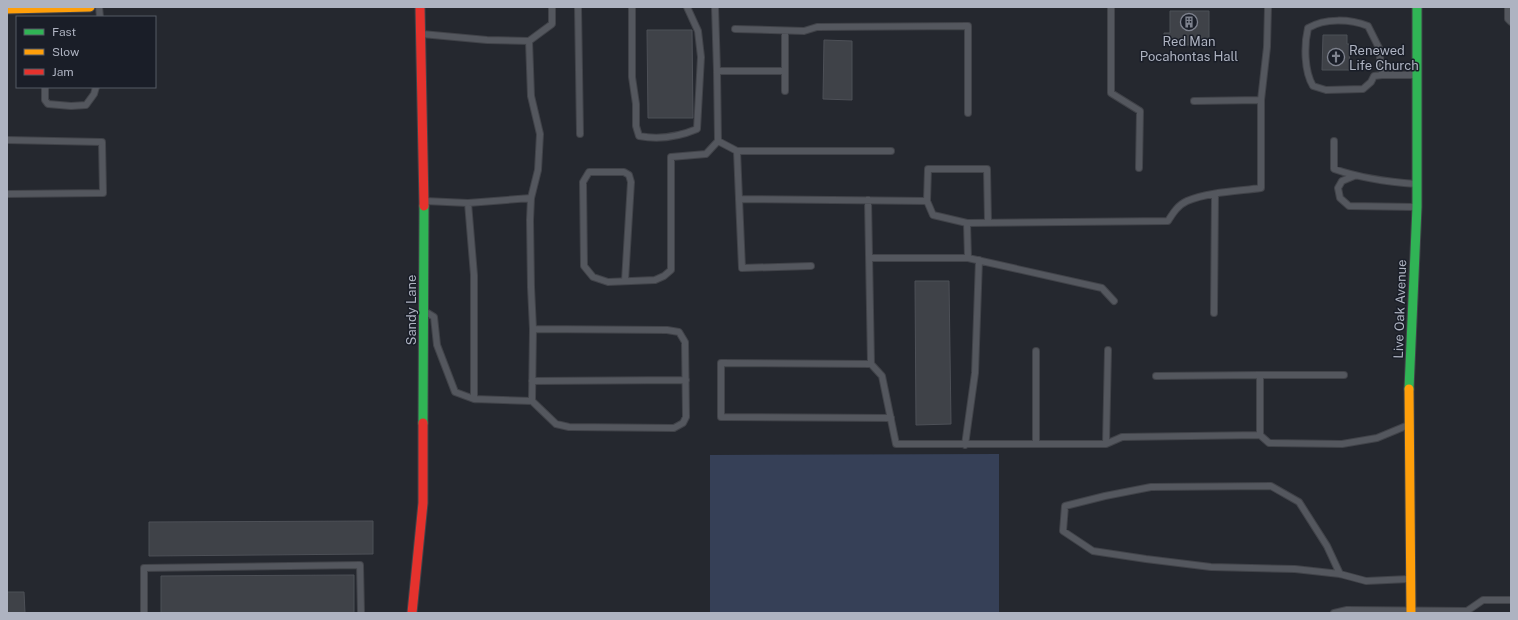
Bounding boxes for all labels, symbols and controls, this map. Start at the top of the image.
building icon: Red Man Pocahontas Hall [1179,12,1199,32]
legend [16,16,156,88]
text: Fast [52,25,77,39]
place label: Red Man Pocahontas Hall [1140,34,1238,64]
place label: Renewed Life Church [1349,43,1419,73]
text: Slow [52,45,80,59]
church icon: Renewed Life Church [1326,47,1346,67]
text: Jam [52,65,74,79]
street label: Live Oak Avenue [1391,259,1409,359]
street label: Sandy Lane [404,275,419,345]

